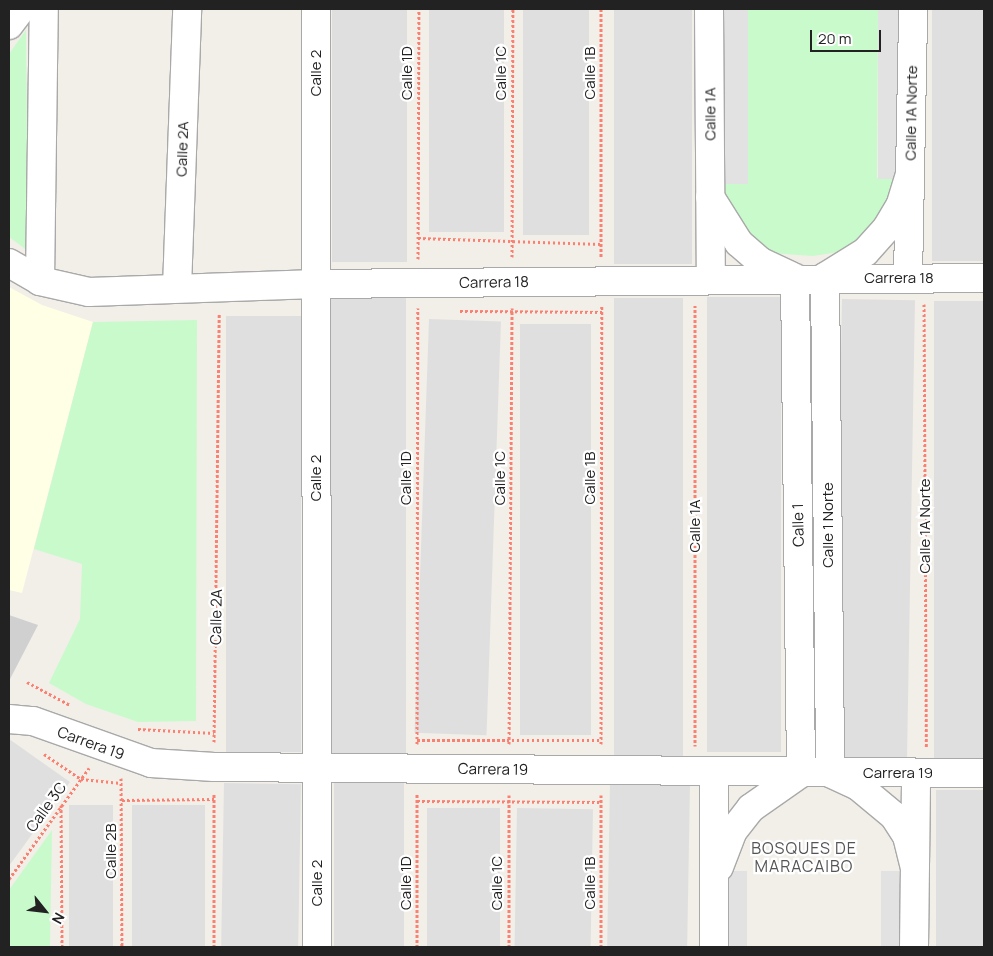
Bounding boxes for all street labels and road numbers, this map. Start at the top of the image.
street label: Calle 1D [398,46,416,100]
street label: Calle 1C [492,46,510,100]
street label: Calle 1B [581,47,599,99]
street label: Calle 2 [307,50,325,96]
street label: Calle 1A Norte [901,65,921,161]
street label: Calle 1A [701,87,719,141]
street label: Calle 2A [172,121,192,177]
street label: Carrera 18 [864,269,934,287]
street label: Carrera 18 [459,272,529,292]
street label: Calle 1D [397,451,415,505]
street label: Calle 1C [491,451,509,505]
street label: Calle 1B [581,452,599,504]
street label: Calle 2 [307,455,325,501]
street label: Calle 1A Norte [916,478,934,574]
street label: Calle 1 Norte [819,482,837,568]
street label: Calle 1A [686,499,704,553]
street label: Calle 1 [789,503,807,547]
street label: Calle 2A [207,589,225,645]
street label: Carrera 19 [55,723,127,763]
street label: Carrera 19 [458,759,528,779]
street label: Carrera 19 [863,764,933,782]
street label: Calle 3C [22,779,70,835]
street label: Calle 2B [102,823,120,879]
street label: Calle 1D [397,856,415,910]
street label: Calle 1C [488,856,506,910]
street label: Calle 1B [581,857,599,909]
street label: Calle 2 [308,860,326,906]

